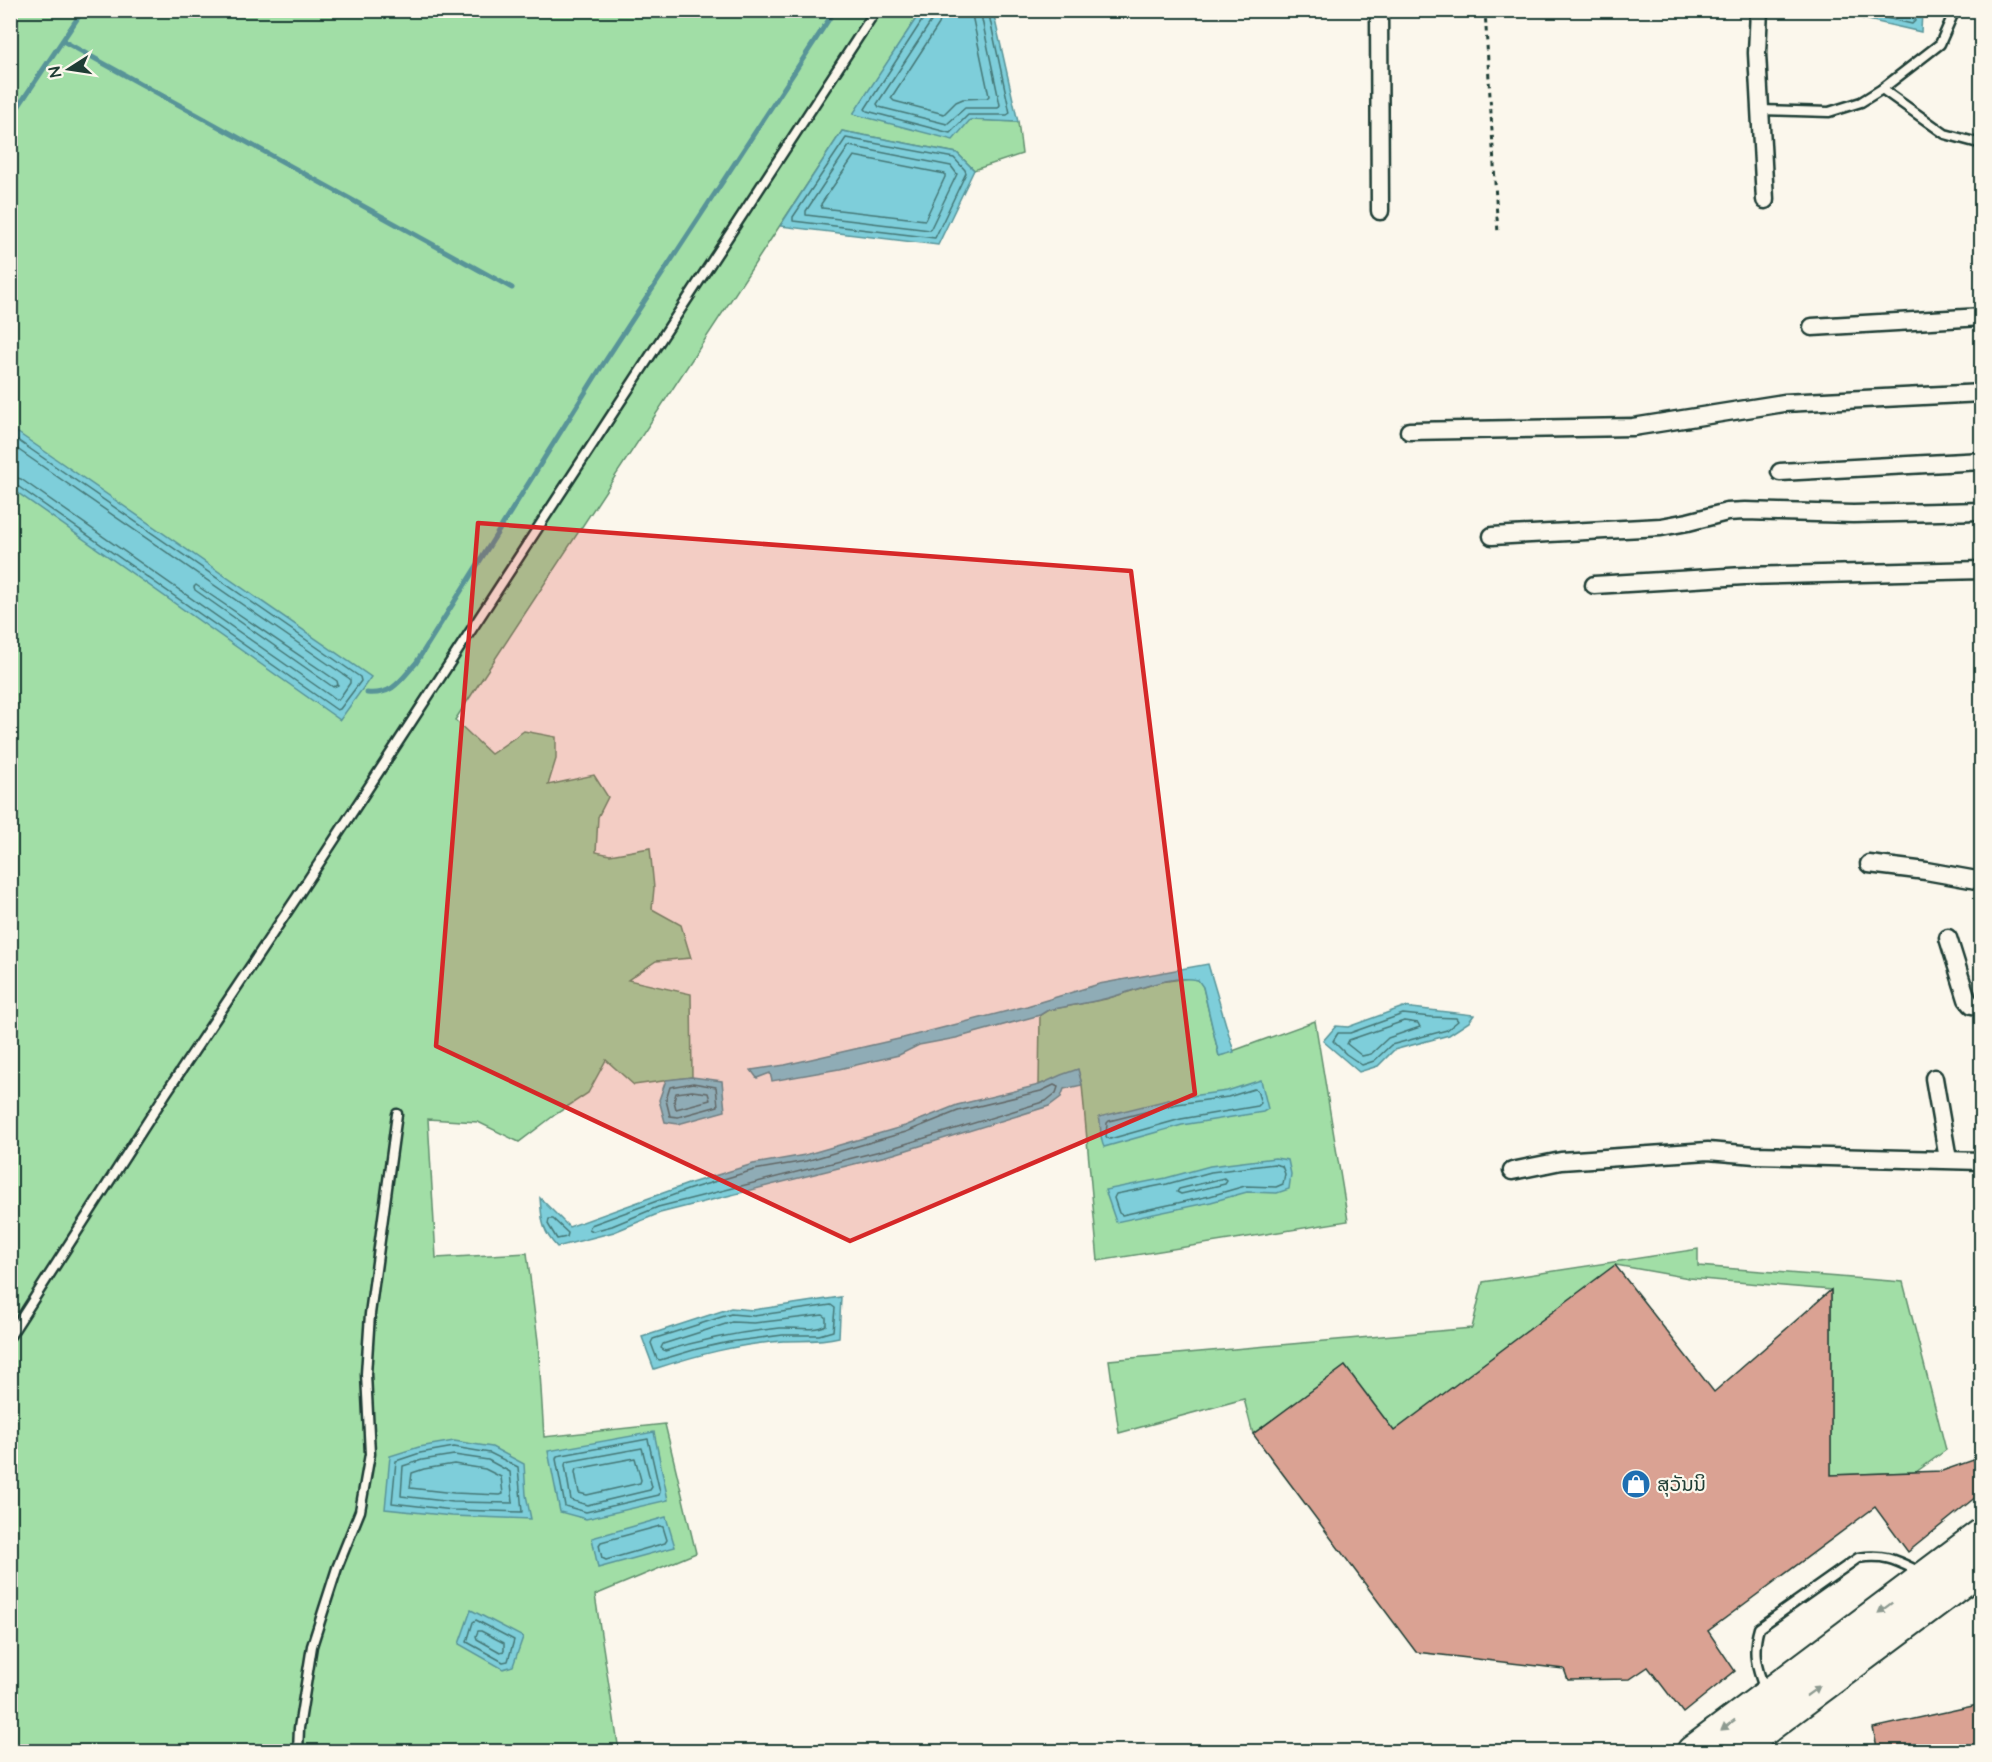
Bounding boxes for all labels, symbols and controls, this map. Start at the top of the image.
north arrow [39,39,99,99]
text: N [44,65,67,79]
shop icon: ສຸວັນນິ [1620,1468,1652,1500]
place label: ສຸວັນນິ [1657,1471,1706,1499]
one-way arrow [1877,1602,1892,1614]
one-way arrow [1806,1686,1821,1698]
one-way arrow [1721,1719,1737,1731]

